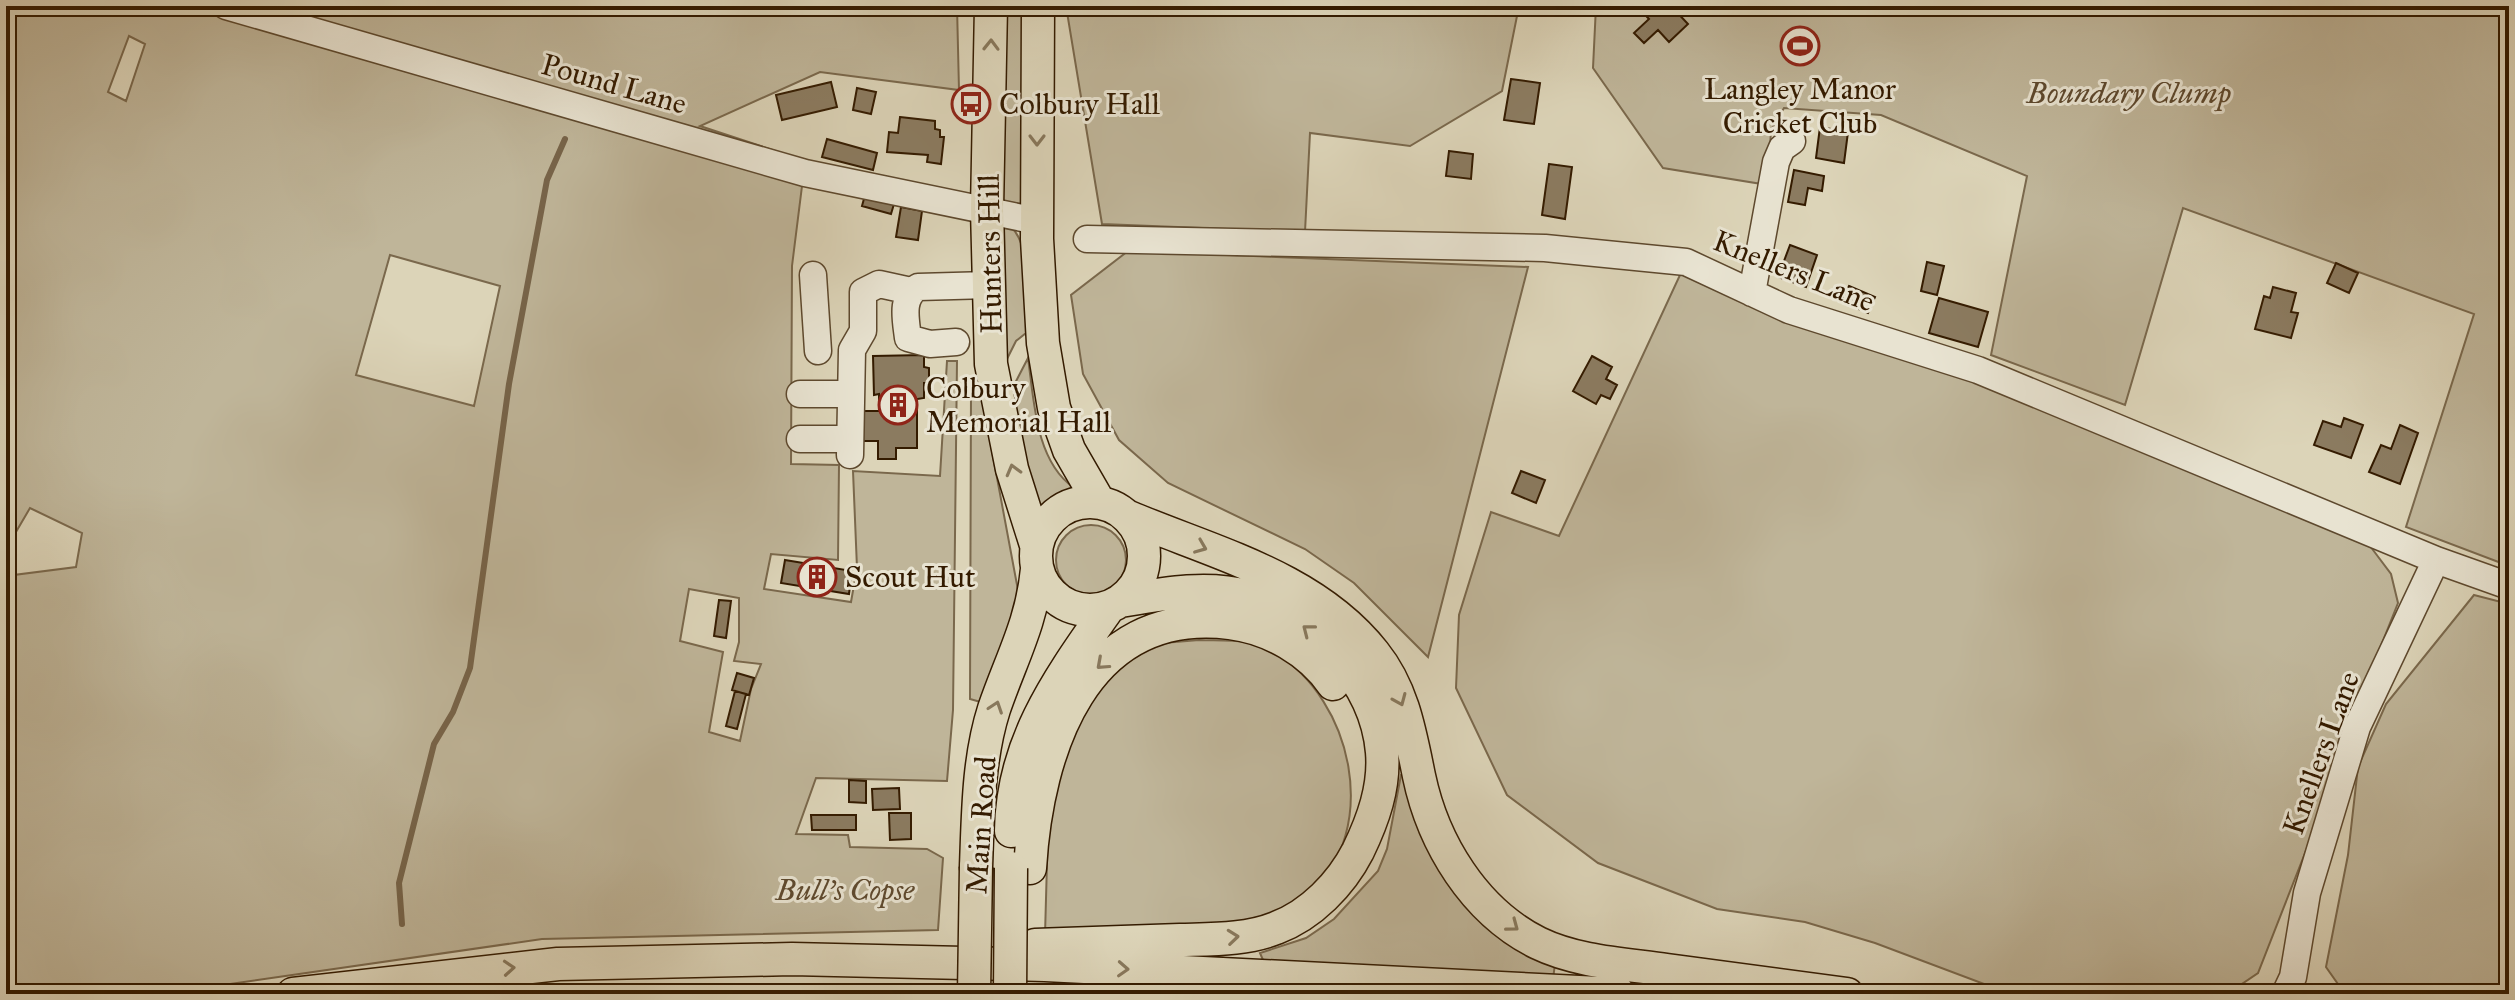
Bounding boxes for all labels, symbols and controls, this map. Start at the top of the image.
sports icon: Langley Manor Cricket Club [1779,25,1821,67]
one-way arrow [982,38,999,51]
street label: Pound Lane [537,46,691,122]
place label: Langley Manor Cricket Club [1704,71,1897,141]
park label: Boundary Clump [2025,75,2231,112]
bus stop icon: Colbury Hall [950,83,992,125]
place label: Colbury Hall [999,86,1161,122]
one-way arrow [1028,134,1046,147]
street label: Hunters Hill [971,173,1009,334]
street label: Knellers Lane [1708,222,1880,320]
place label: Colbury Memorial Hall [926,370,1112,440]
building icon: Colbury Memorial Hall [877,384,919,426]
one-way arrow [1006,464,1022,478]
one-way arrow [1193,537,1207,554]
building icon: Scout Hut [796,556,838,598]
place label: Scout Hut [845,559,976,595]
one-way arrow [1302,625,1317,639]
one-way arrow [1096,654,1111,669]
street label: Knellers Lane [2275,667,2367,839]
one-way arrow [1391,691,1407,706]
one-way arrow [987,701,1003,715]
street label: Main Road [958,755,1004,895]
park label: Bull's Copse [774,872,915,909]
one-way arrow [1504,916,1518,930]
one-way arrow [1227,929,1240,946]
one-way arrow [503,960,516,977]
one-way arrow [1117,960,1130,977]

